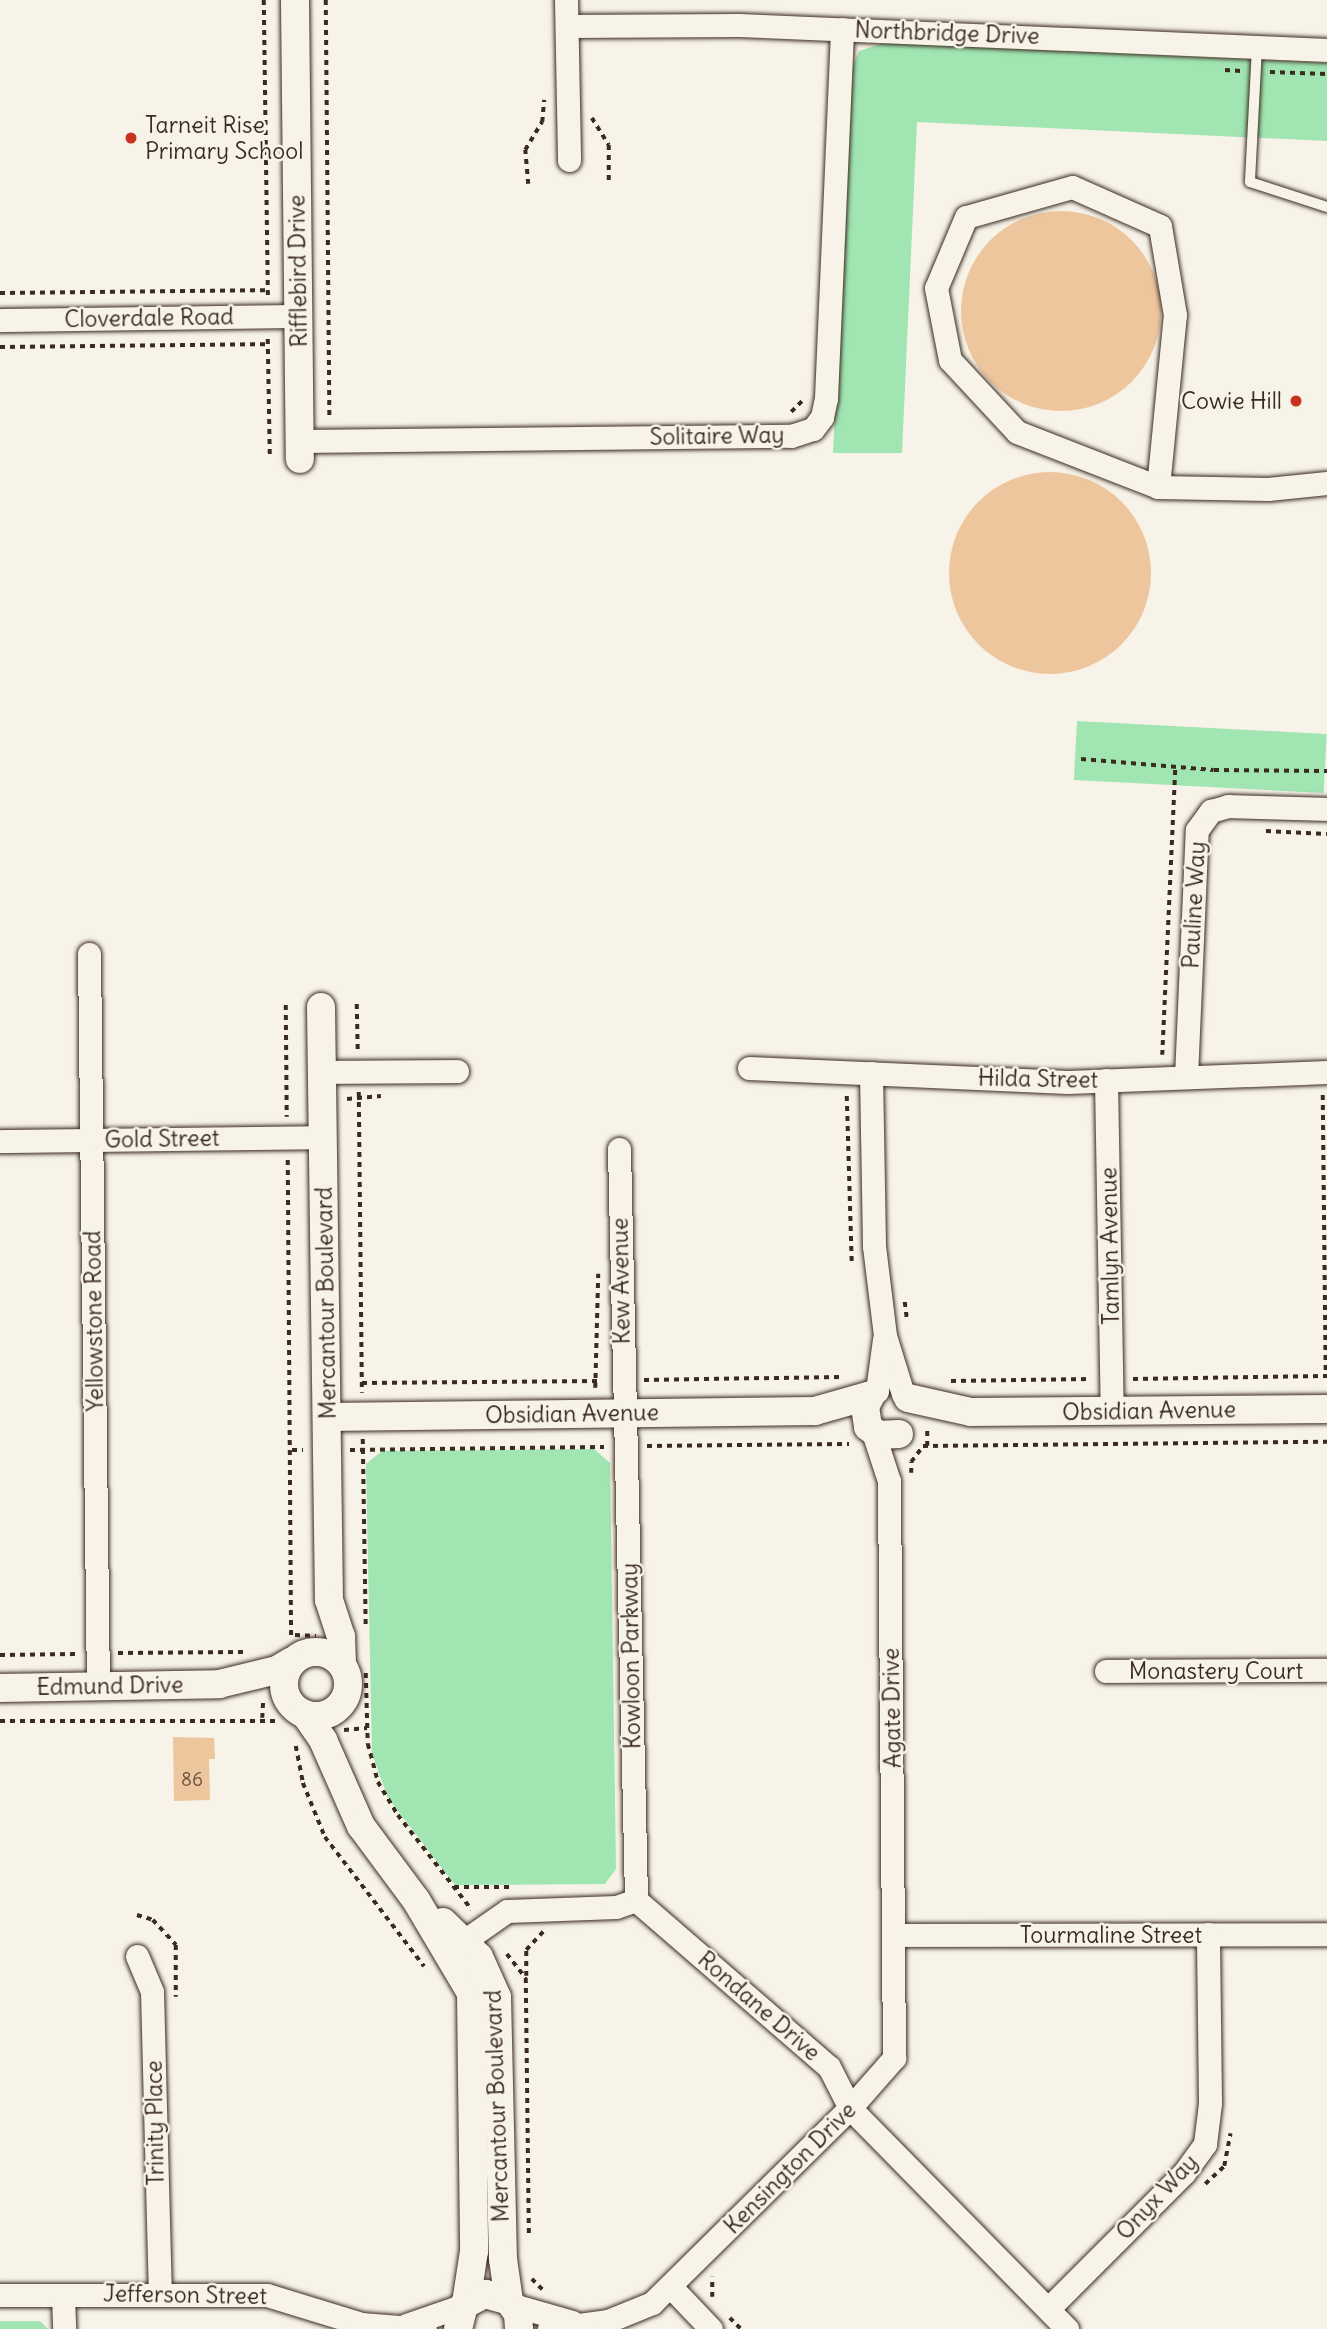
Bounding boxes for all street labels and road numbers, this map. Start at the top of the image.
street label: Northbridge Drive [854,16,1040,50]
street label: Rifflebird Drive [283,194,313,348]
street label: Cloverdale Road [64,303,234,333]
street label: Solitaire Way [649,421,785,451]
street label: Pauline Way [1177,841,1211,969]
street label: Hilda Street [978,1064,1098,1094]
street label: Gold Street [104,1124,220,1154]
street label: Tamlyn Avenue [1095,1167,1125,1325]
street label: Mercantour Boulevard [310,1186,342,1420]
street label: Kew Avenue [606,1217,636,1345]
street label: Yellowstone Road [79,1230,109,1412]
street label: Obsidian Avenue [1062,1396,1236,1426]
street label: Obsidian Avenue [485,1399,659,1429]
street label: Kowloon Parkway [616,1563,646,1749]
street label: Agate Drive [877,1648,907,1768]
street label: Monastery Court [1129,1657,1303,1685]
street label: Edmund Drive [36,1671,184,1701]
street label: Tourmaline Street [1020,1921,1202,1949]
street label: Rondane Drive [692,1945,826,2067]
street label: Mercantour Boulevard [479,1989,515,2223]
street label: Trinity Place [140,2060,170,2186]
street label: Kensington Drive [718,2096,862,2240]
street label: Onyx Way [1110,2148,1204,2246]
street label: Jefferson Street [103,2280,267,2310]

